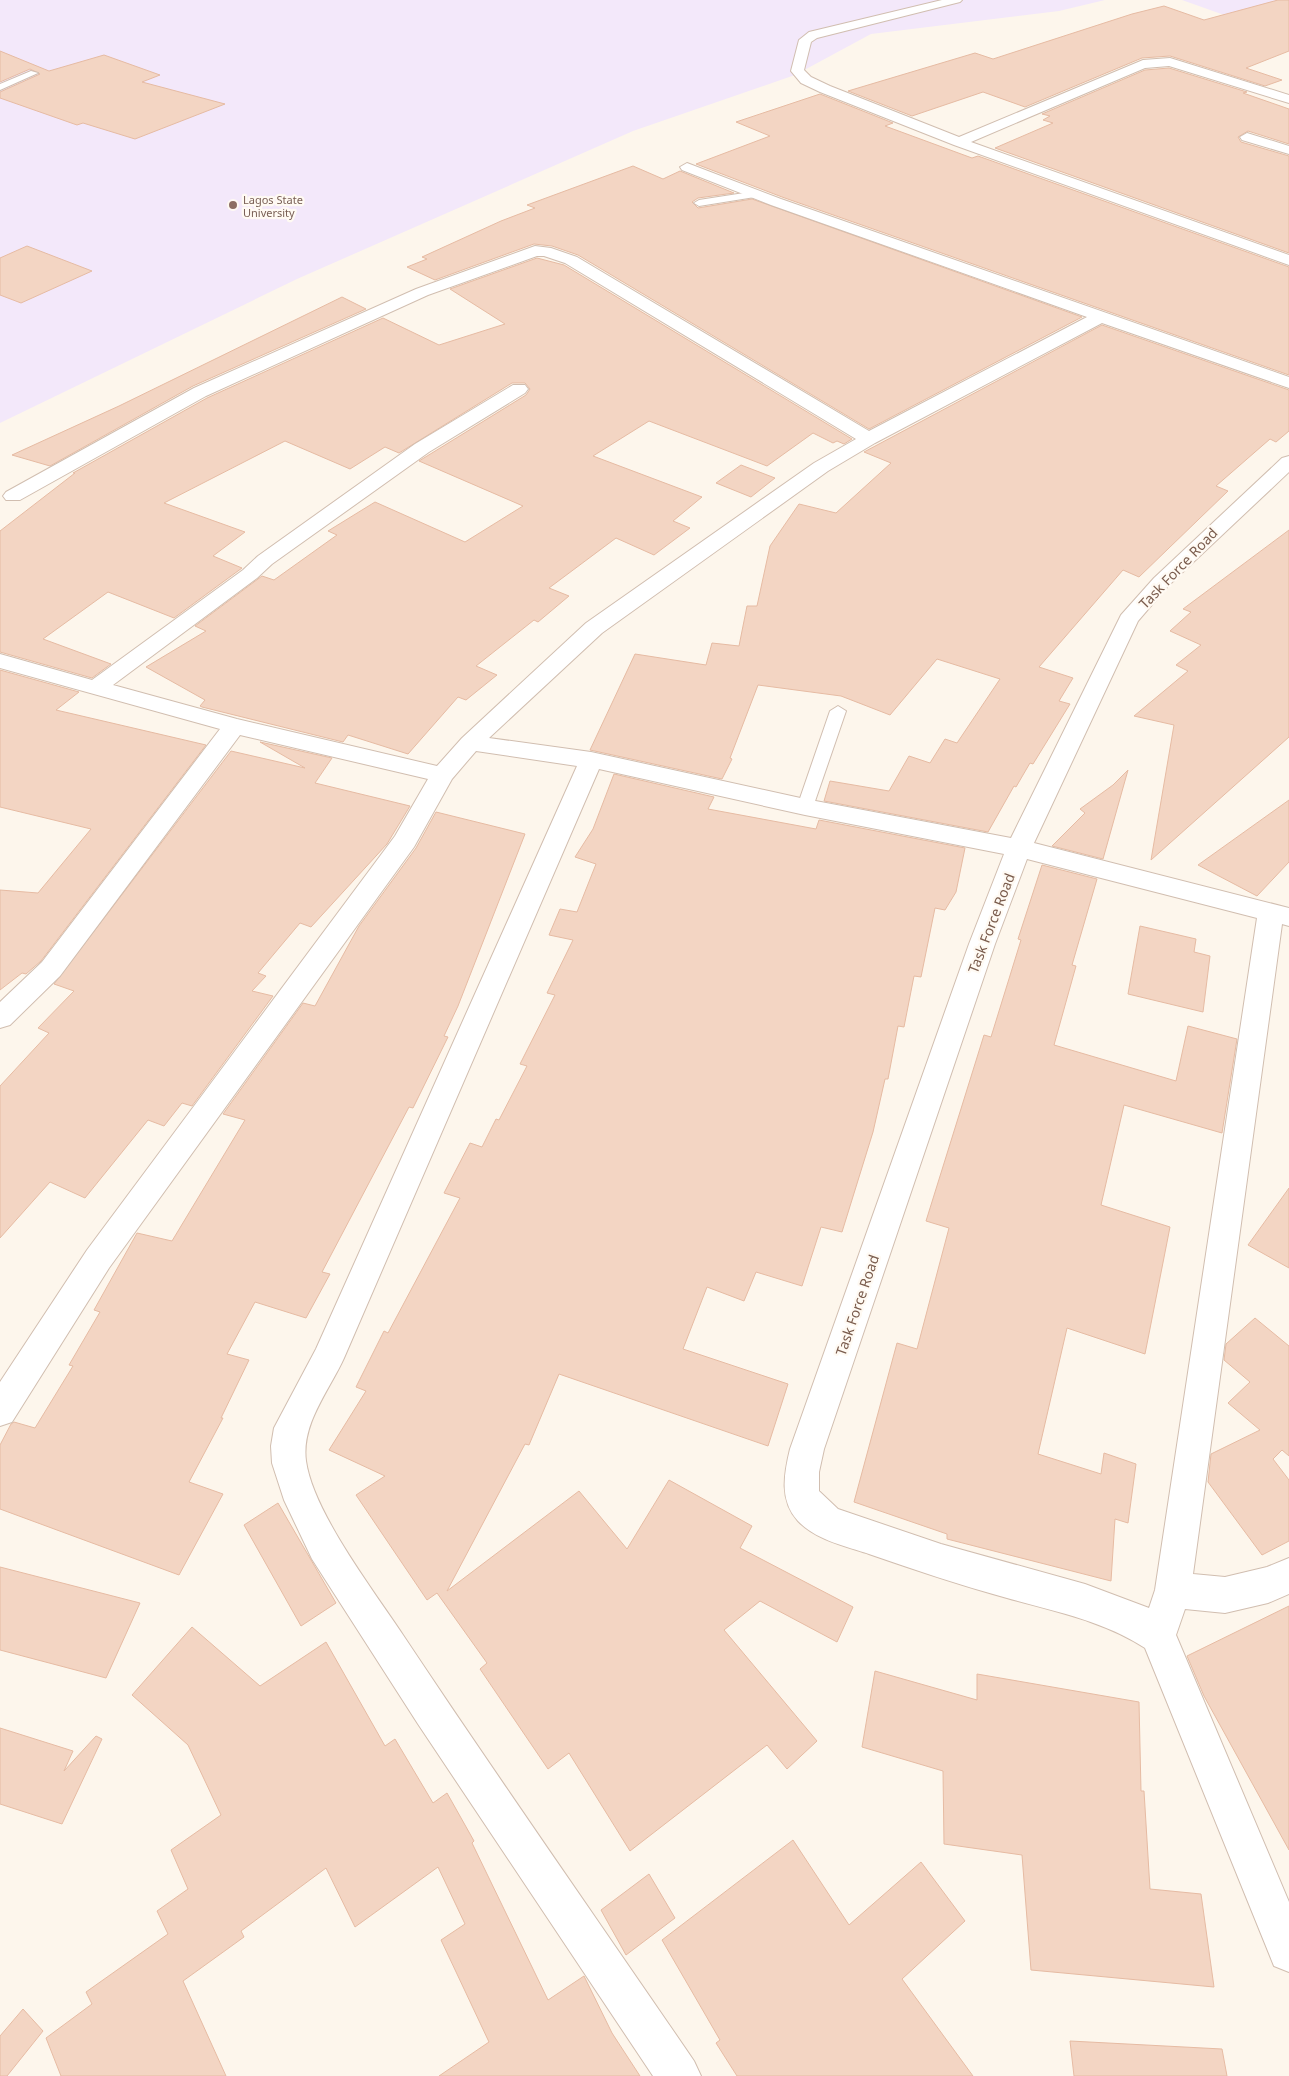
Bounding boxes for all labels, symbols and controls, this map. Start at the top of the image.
place label: Lagos State University [243,192,303,220]
marker: Lagos State University [227,199,239,211]
street label: Task Force Road [1135,523,1221,613]
street label: Task Force Road [963,870,1019,976]
street label: Task Force Road [831,1252,883,1358]

